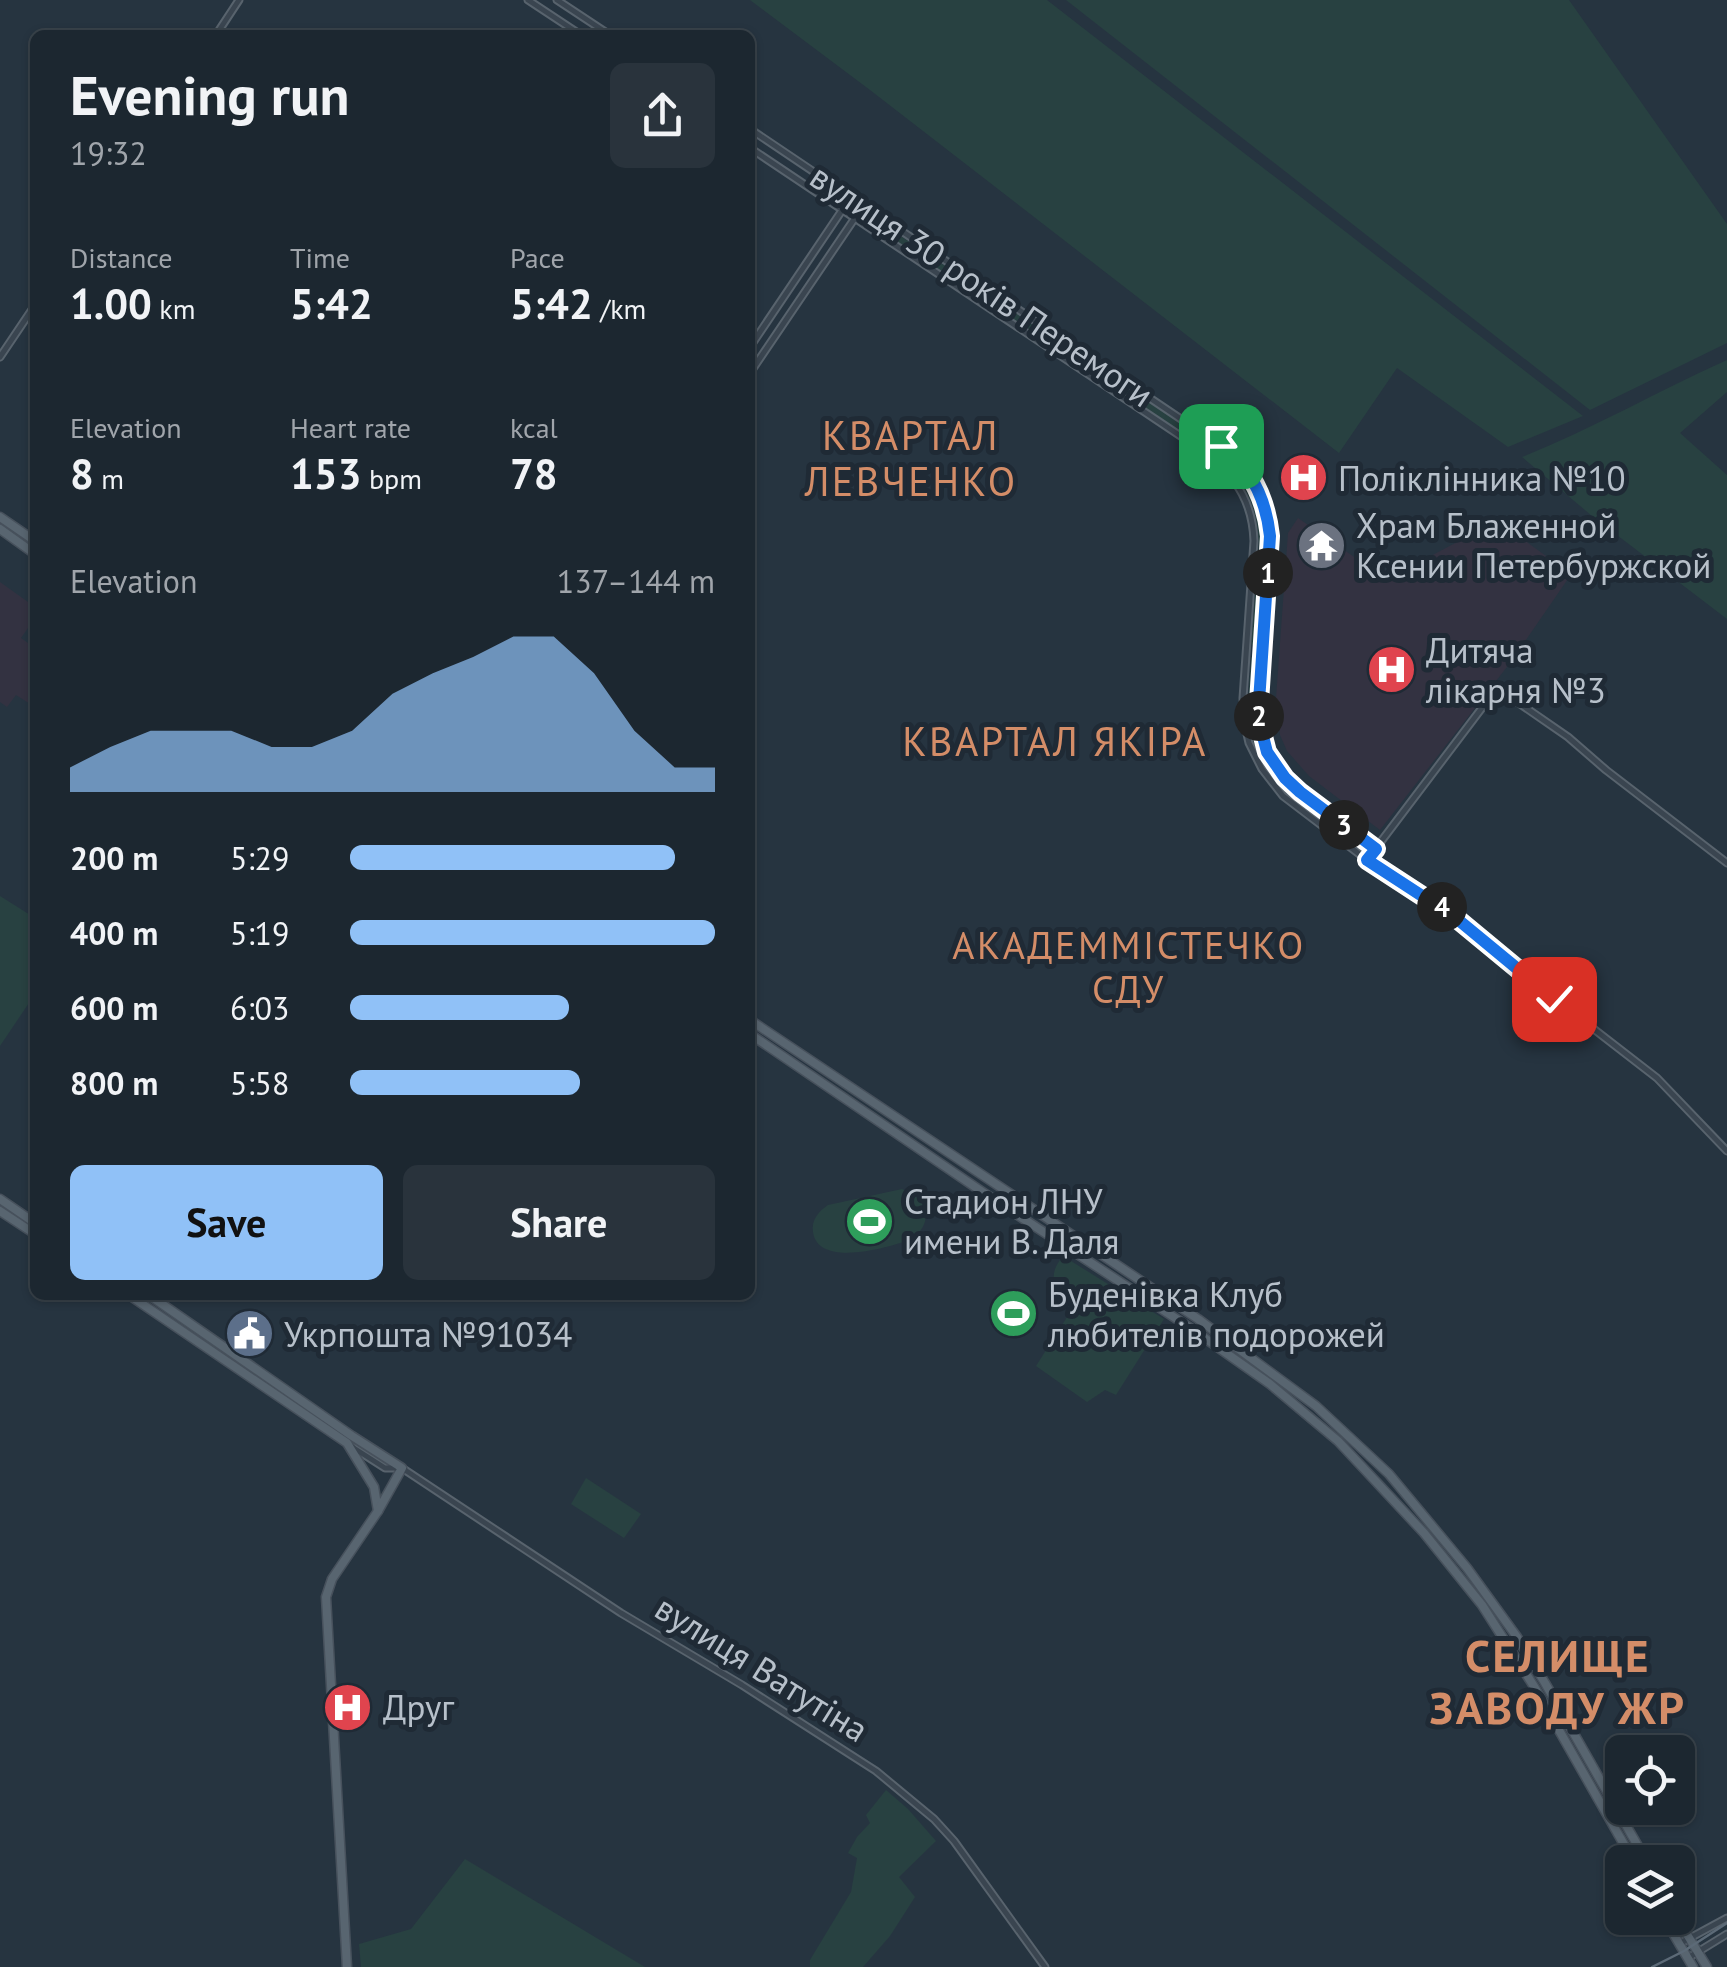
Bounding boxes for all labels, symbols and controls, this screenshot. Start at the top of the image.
text: Evening run [70,59,350,130]
button: share [610,63,715,168]
text: 19:32 [70,132,147,174]
street label: вулиця 30 років Перемоги [802,153,1162,417]
text: Distance [70,239,173,276]
text: Time [290,239,350,276]
text: Pace [510,239,565,276]
text: 1.00 [70,276,152,331]
text: 5:42 [290,276,373,331]
text: 5:42 [510,276,593,331]
text: km [152,290,195,327]
text: /km [593,290,646,327]
pin [1179,404,1264,489]
text: Elevation [70,409,182,446]
text: Heart rate [290,409,411,446]
text: kcal [510,409,558,446]
district label: КВАРТАЛ ЛЕВЧЕНКО [803,409,1018,507]
icon: arrive [1194,419,1249,474]
text: 8 [70,446,94,501]
text: 153 [290,446,361,501]
text: 78 [510,446,558,501]
hospital icon: Поліклінника №10 [1277,452,1329,504]
place label: Поліклінника №10 [1338,455,1626,501]
text: m [94,460,124,497]
text: bpm [361,460,422,497]
place label: Храм Блаженной Ксении Петербуржской [1356,502,1711,588]
temple icon: Храм Блаженной Ксении Петербуржской [1295,519,1347,571]
pin: 1 [1243,548,1293,598]
text: 1 [1260,554,1276,591]
text: Elevation [70,560,197,602]
text: 137–144 m [557,560,715,602]
place label: Дитяча лікарня №3 [1425,627,1606,713]
hospital icon: Дитяча лікарня №3 [1365,644,1417,696]
pin: 2 [1234,691,1284,741]
text: 2 [1251,697,1267,734]
district label: КВАРТАЛ ЯКІРА [902,715,1208,767]
pin: 3 [1319,800,1369,850]
text: 3 [1336,806,1352,843]
text: 200 m [70,837,158,879]
text: 5:29 [230,837,289,879]
pin: 4 [1417,882,1467,932]
text: 4 [1434,888,1450,925]
text: 400 m [70,912,158,954]
text: 5:19 [230,912,289,954]
district label: АКАДЕММІСТЕЧКО СДУ [952,920,1306,1013]
pin [1512,957,1597,1042]
icon: check [1527,972,1582,1027]
text: 600 m [70,987,158,1029]
text: 6:03 [230,987,289,1029]
text: 800 m [70,1062,158,1104]
text: 5:58 [230,1062,289,1104]
button: Save [70,1165,383,1280]
button: Share [403,1165,715,1280]
place label: Стадион ЛНУ имени В. Даля [904,1178,1119,1264]
sports icon: Стадион ЛНУ имени В. Даля [843,1195,895,1247]
place label: Буденівка Клуб любителів подорожей [1047,1271,1385,1357]
sports icon: Буденівка Клуб любителів подорожей [987,1288,1039,1340]
public building icon: Укрпошта №91034 [223,1308,275,1360]
place label: Укрпошта №91034 [284,1311,572,1357]
street label: вулиця Ватутіна [647,1584,877,1752]
district label: СЕЛИЩЕ ЗАВОДУ ЖР [1430,1626,1686,1736]
hospital icon: Друг [322,1681,374,1733]
place label: Друг [383,1684,454,1730]
map controls [1605,1735,1695,1935]
button: locate [1605,1735,1695,1825]
button: layers [1605,1845,1695,1935]

